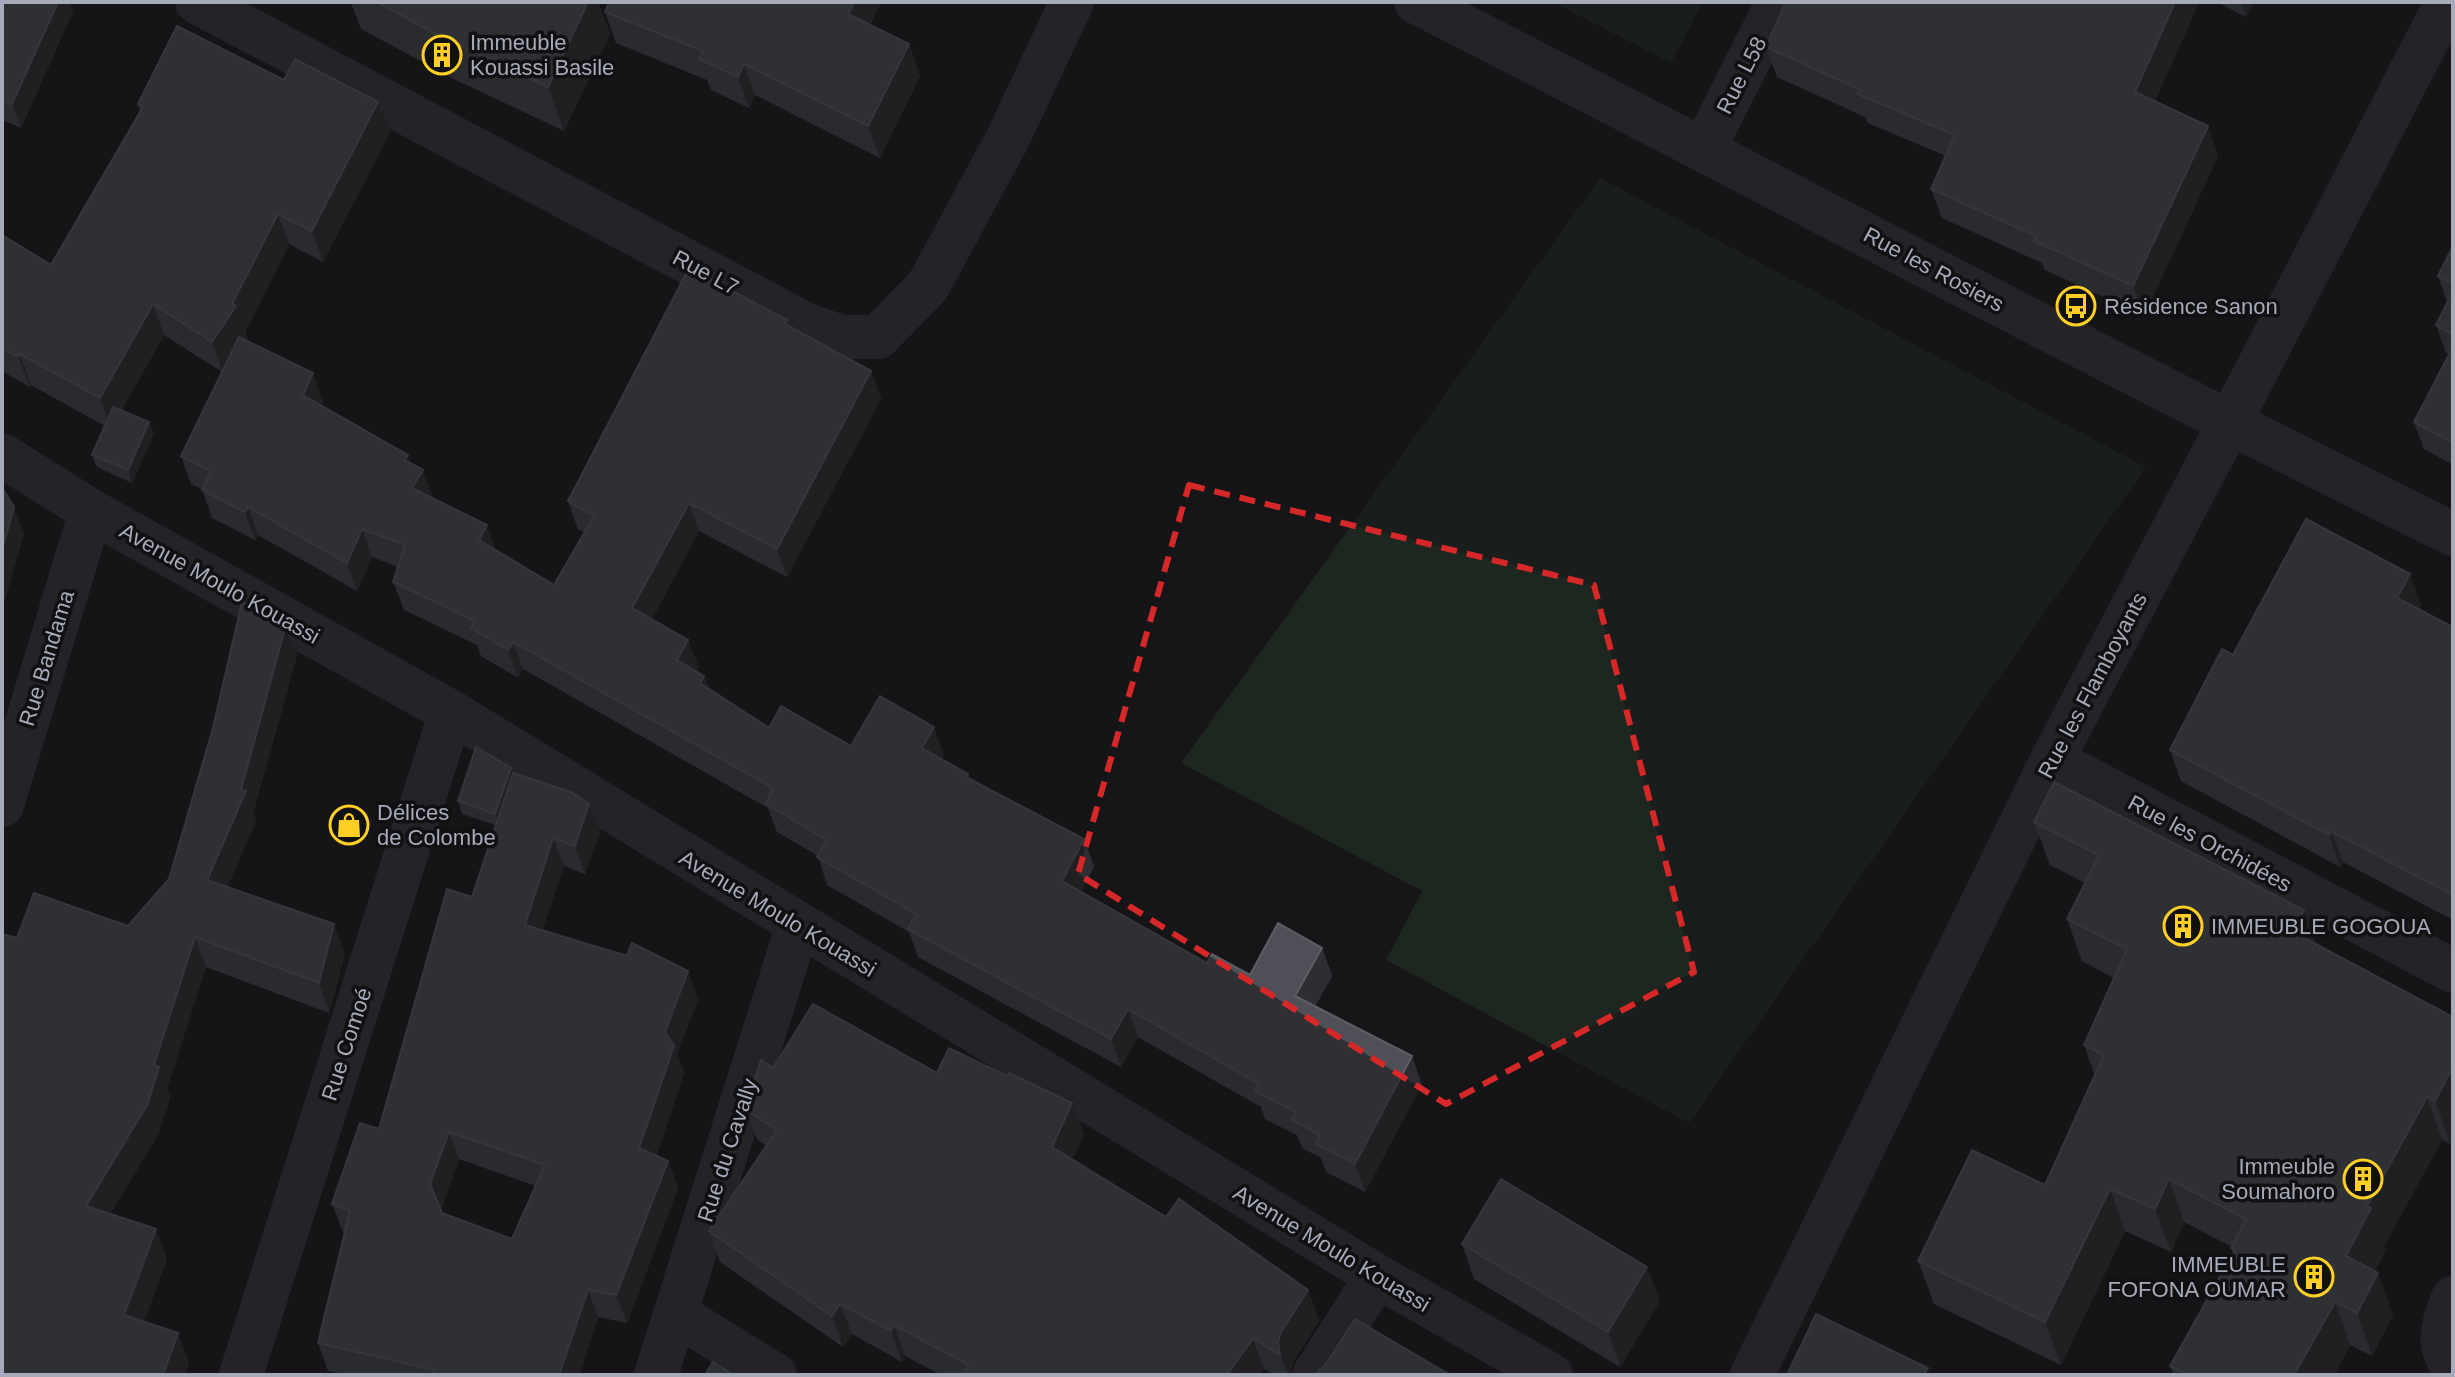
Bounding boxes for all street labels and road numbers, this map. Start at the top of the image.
street label: Rue L58 [1711,32,1771,118]
street label: Rue les Rosiers [1859,222,2008,317]
street label: Rue L7 [669,245,743,300]
street label: Avenue Moulo Kouassi [115,518,324,649]
street label: Rue Bandama [14,587,79,729]
street label: Rue les Flamboyants [2033,588,2152,782]
street label: Rue les Orchidées [2124,790,2296,897]
street label: Avenue Moulo Kouassi [675,845,880,982]
street label: Rue Comoé [316,984,377,1104]
street label: Rue du Cavally [693,1075,762,1225]
street label: Avenue Moulo Kouassi [1229,1180,1434,1317]

